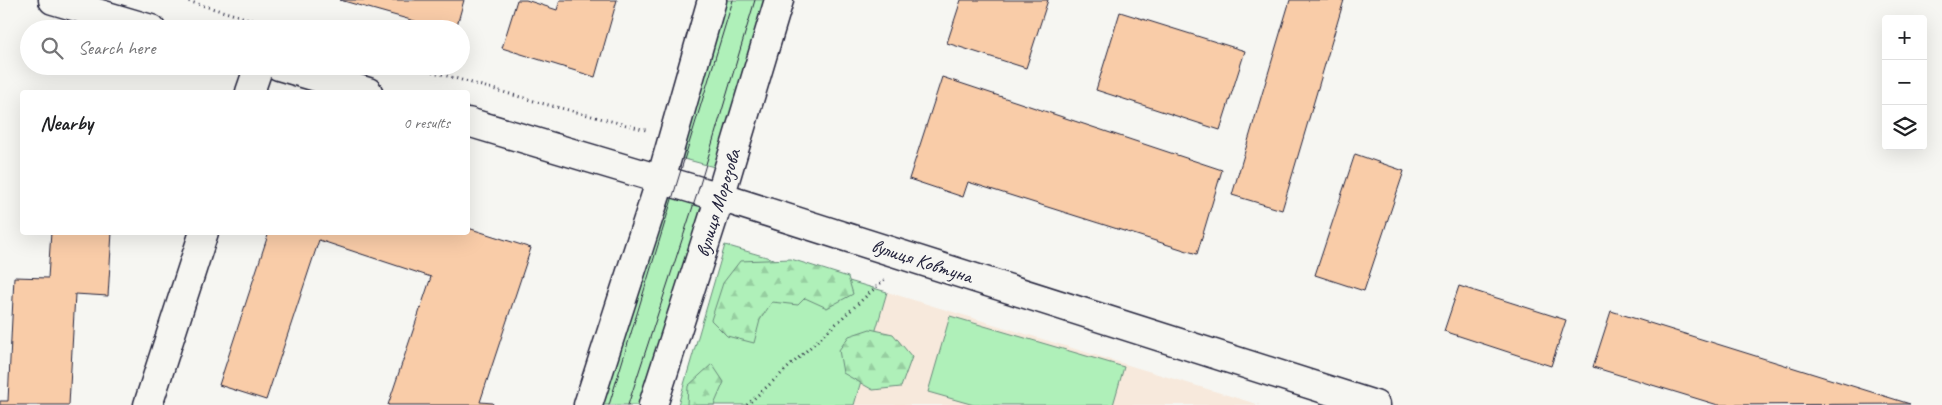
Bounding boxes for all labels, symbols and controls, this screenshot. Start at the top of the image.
map controls [1882,15,1927,150]
button: + [1882,15,1927,60]
search box [20,20,470,75]
icon: search [38,34,66,62]
text: Search here [78,36,155,60]
button: − [1882,60,1927,105]
button: layers [1882,105,1927,150]
text: Nearby [40,110,93,136]
text: 0 results [403,113,450,133]
street label: вулиця Морозова [690,145,747,260]
street label: вулиця Ковтуна [868,233,977,290]

